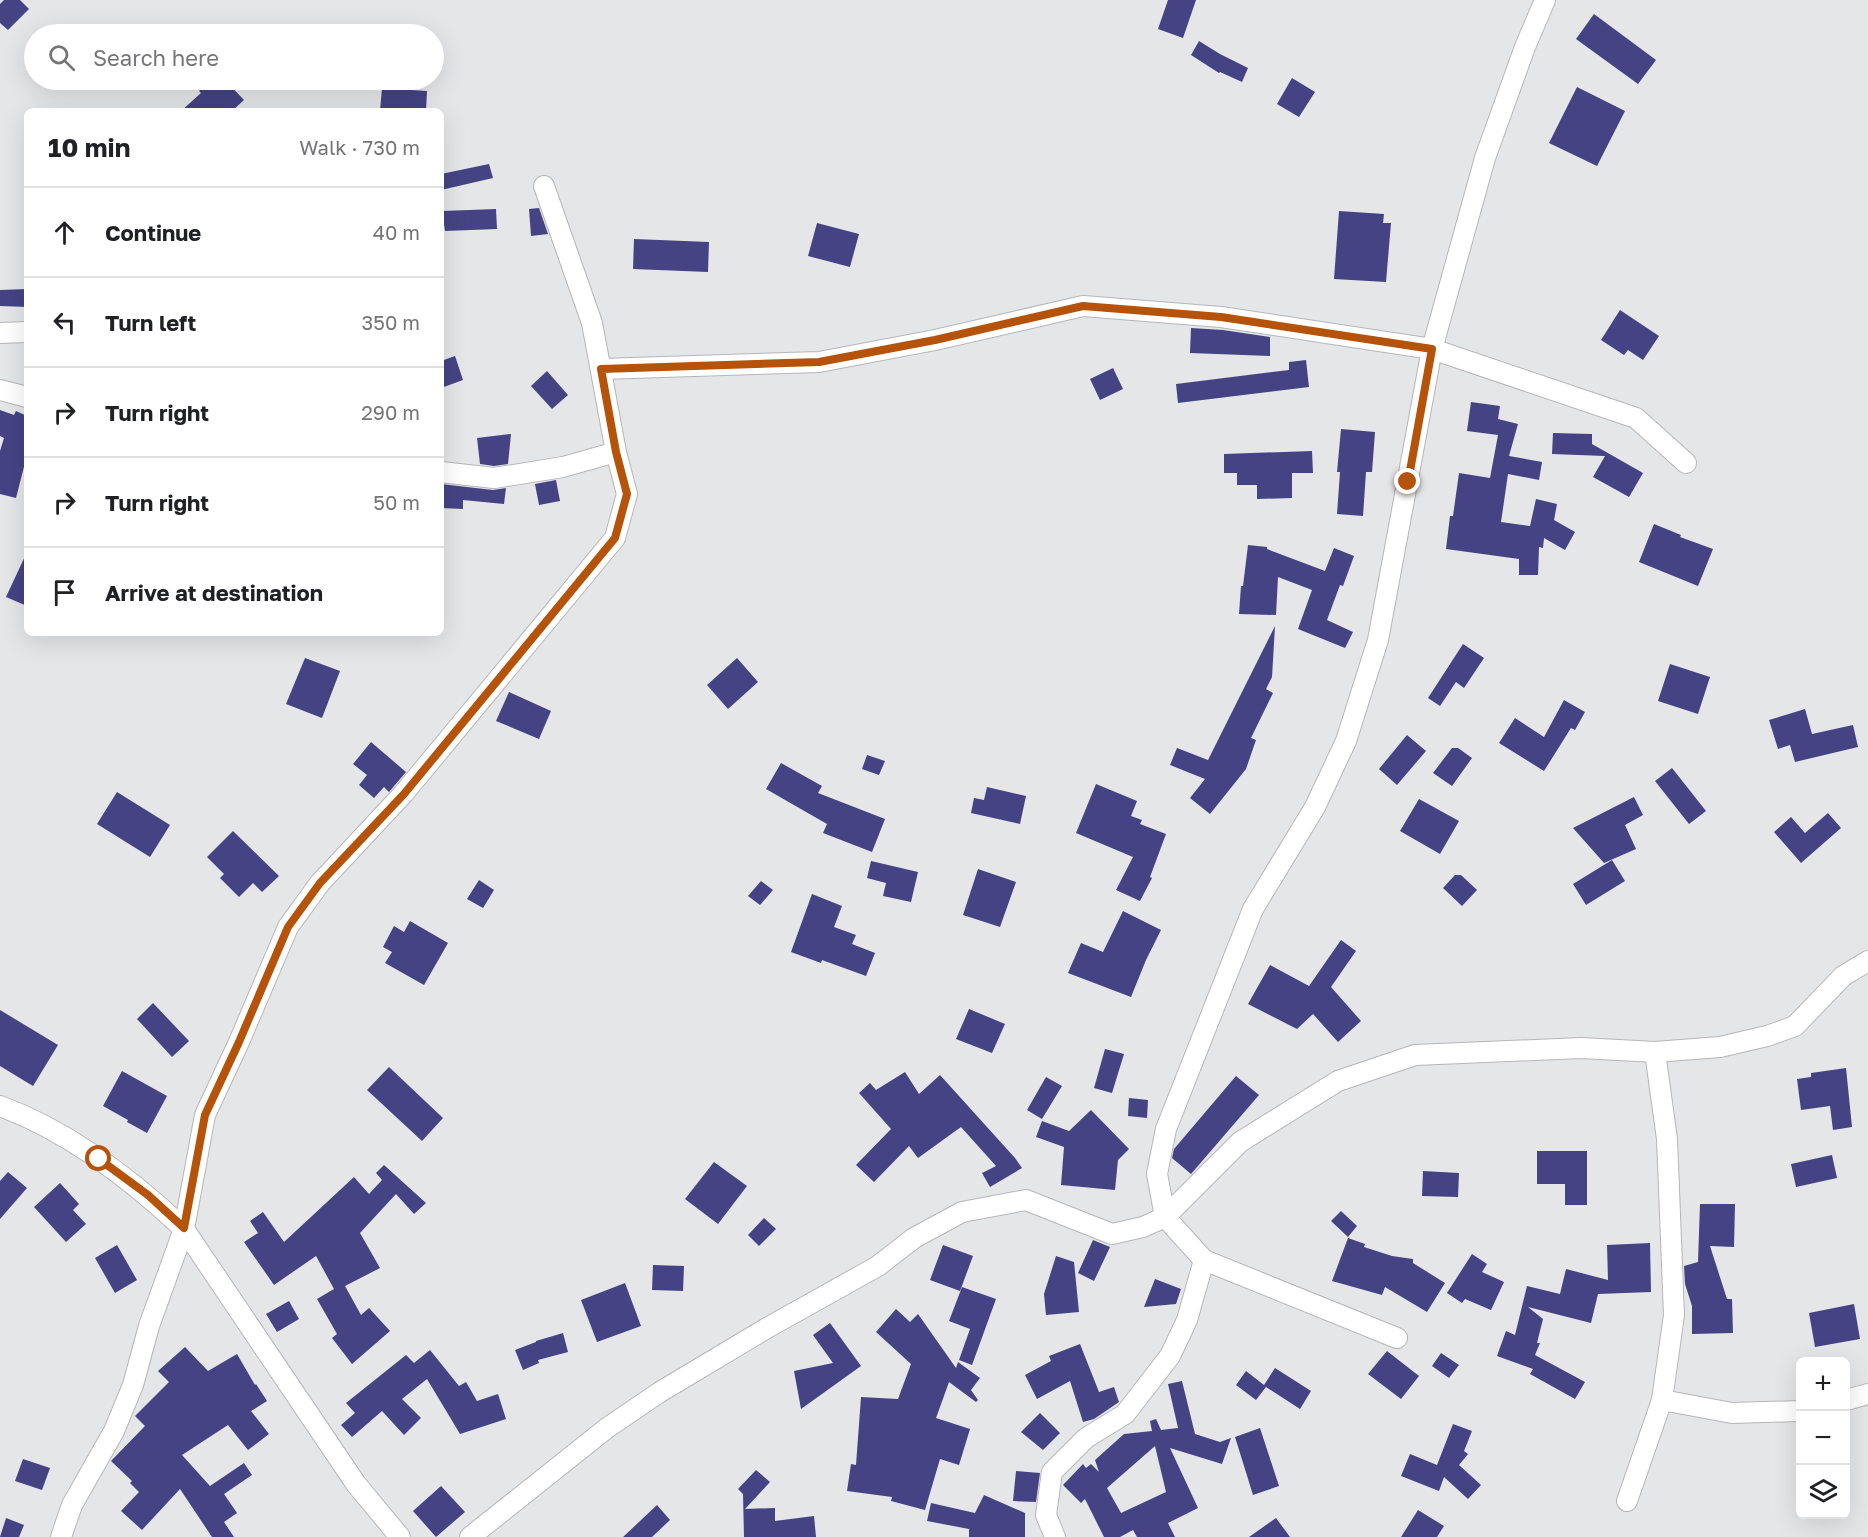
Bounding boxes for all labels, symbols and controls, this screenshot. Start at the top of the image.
search box [24,24,444,90]
icon: search [45,41,78,74]
text: Search here [93,44,219,71]
text: 10 min [48,132,130,163]
text: Walk · 730 m [299,135,420,159]
icon: ahead [48,216,81,249]
text: Continue [105,219,201,246]
text: 40 m [373,220,420,244]
icon: left [48,306,81,339]
text: Turn left [105,309,196,336]
text: 350 m [362,310,420,334]
icon: right [48,396,81,429]
text: Turn right [105,399,209,426]
text: 290 m [361,400,420,424]
route end [1394,468,1420,494]
icon: right [48,486,81,519]
text: Turn right [105,489,209,516]
text: 50 m [373,490,420,514]
icon: arrive [48,576,81,609]
text: Arrive at destination [105,579,323,606]
route start [85,1145,111,1171]
map controls [1796,1357,1850,1519]
button: + [1796,1357,1850,1411]
button: − [1796,1411,1850,1465]
button: layers [1796,1465,1850,1519]

